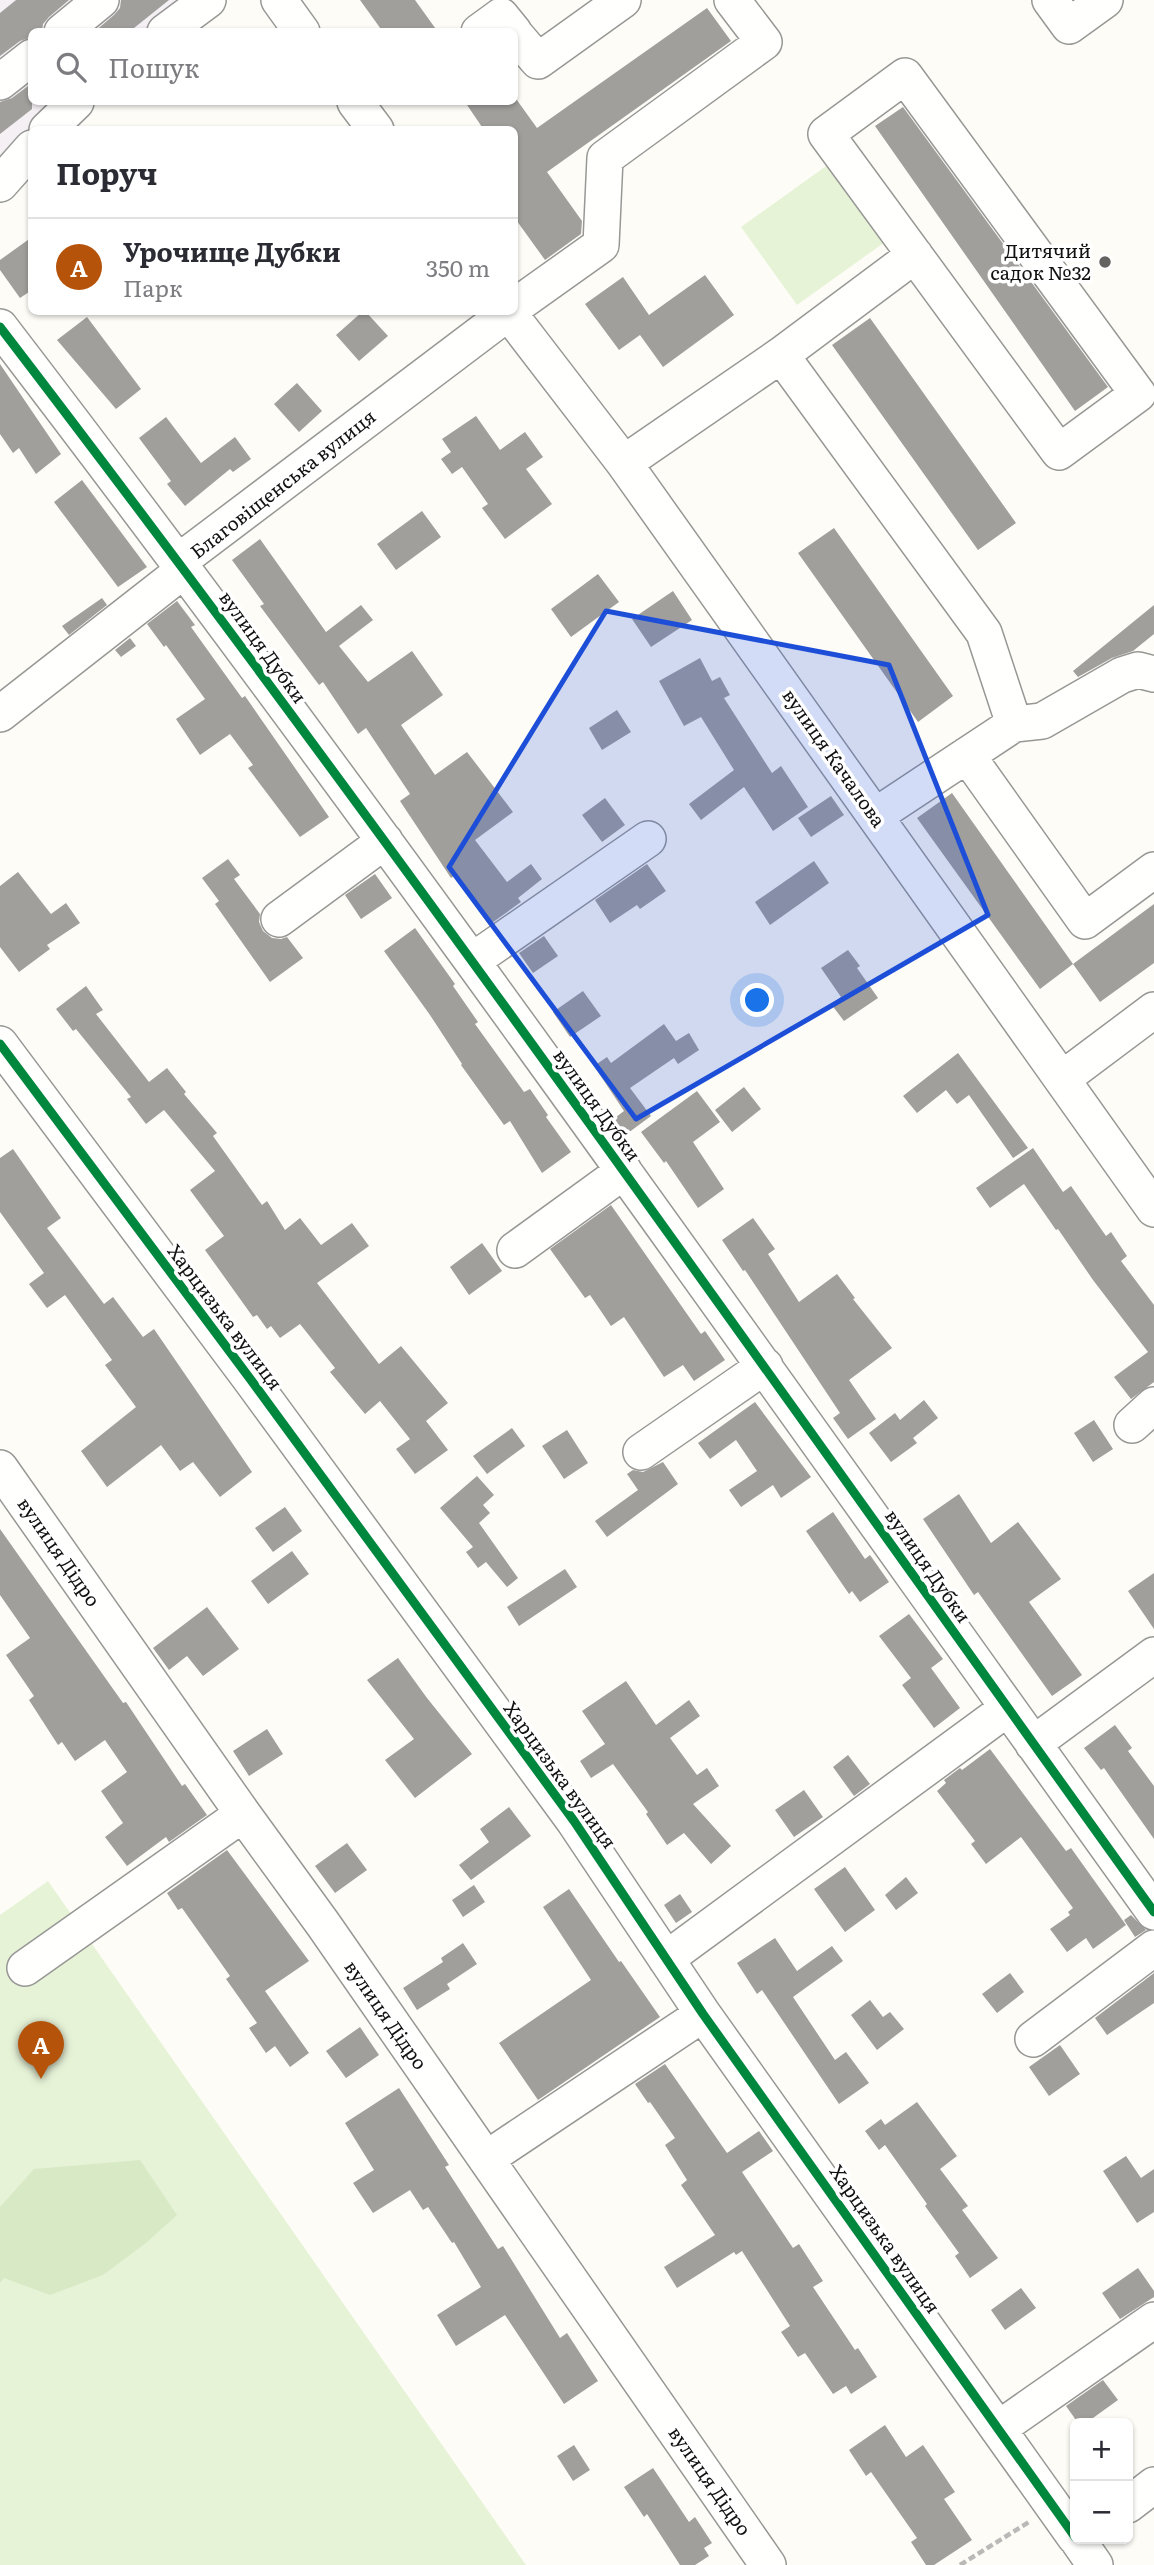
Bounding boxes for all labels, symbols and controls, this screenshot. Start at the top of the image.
search box [28,28,518,105]
text: Пошук [108,47,199,86]
icon: search [52,48,90,86]
text: Поруч [56,150,157,194]
text: Урочище Дубки [123,231,341,270]
place label: Дитячий садок №32 [990,236,1091,286]
text: A [70,250,88,284]
text: 350 m [426,250,490,284]
marker: Дитячий садок №32 [1097,254,1113,270]
text: Парк [123,270,183,304]
street label: Благовіщенська вулиця [184,402,381,565]
street label: вулиця Дубки [213,584,314,708]
street label: вулиця Качалова [776,682,894,833]
your location [740,983,774,1017]
street label: вулиця Дубки [547,1042,648,1166]
street label: Харцизька вулиця [162,1238,290,1395]
street label: вулиця Дідро [12,1491,108,1612]
street label: вулиця Дубки [879,1503,978,1628]
street label: Харцизька вулиця [498,1695,624,1854]
street label: вулиця Дідро [339,1954,435,2075]
pin: A [18,2021,64,2079]
street label: Харцизька вулиця [824,2158,948,2319]
map controls [1070,2418,1133,2544]
button: + [1070,2418,1133,2481]
street label: вулиця Дідро [663,2420,759,2541]
button: − [1070,2481,1133,2544]

